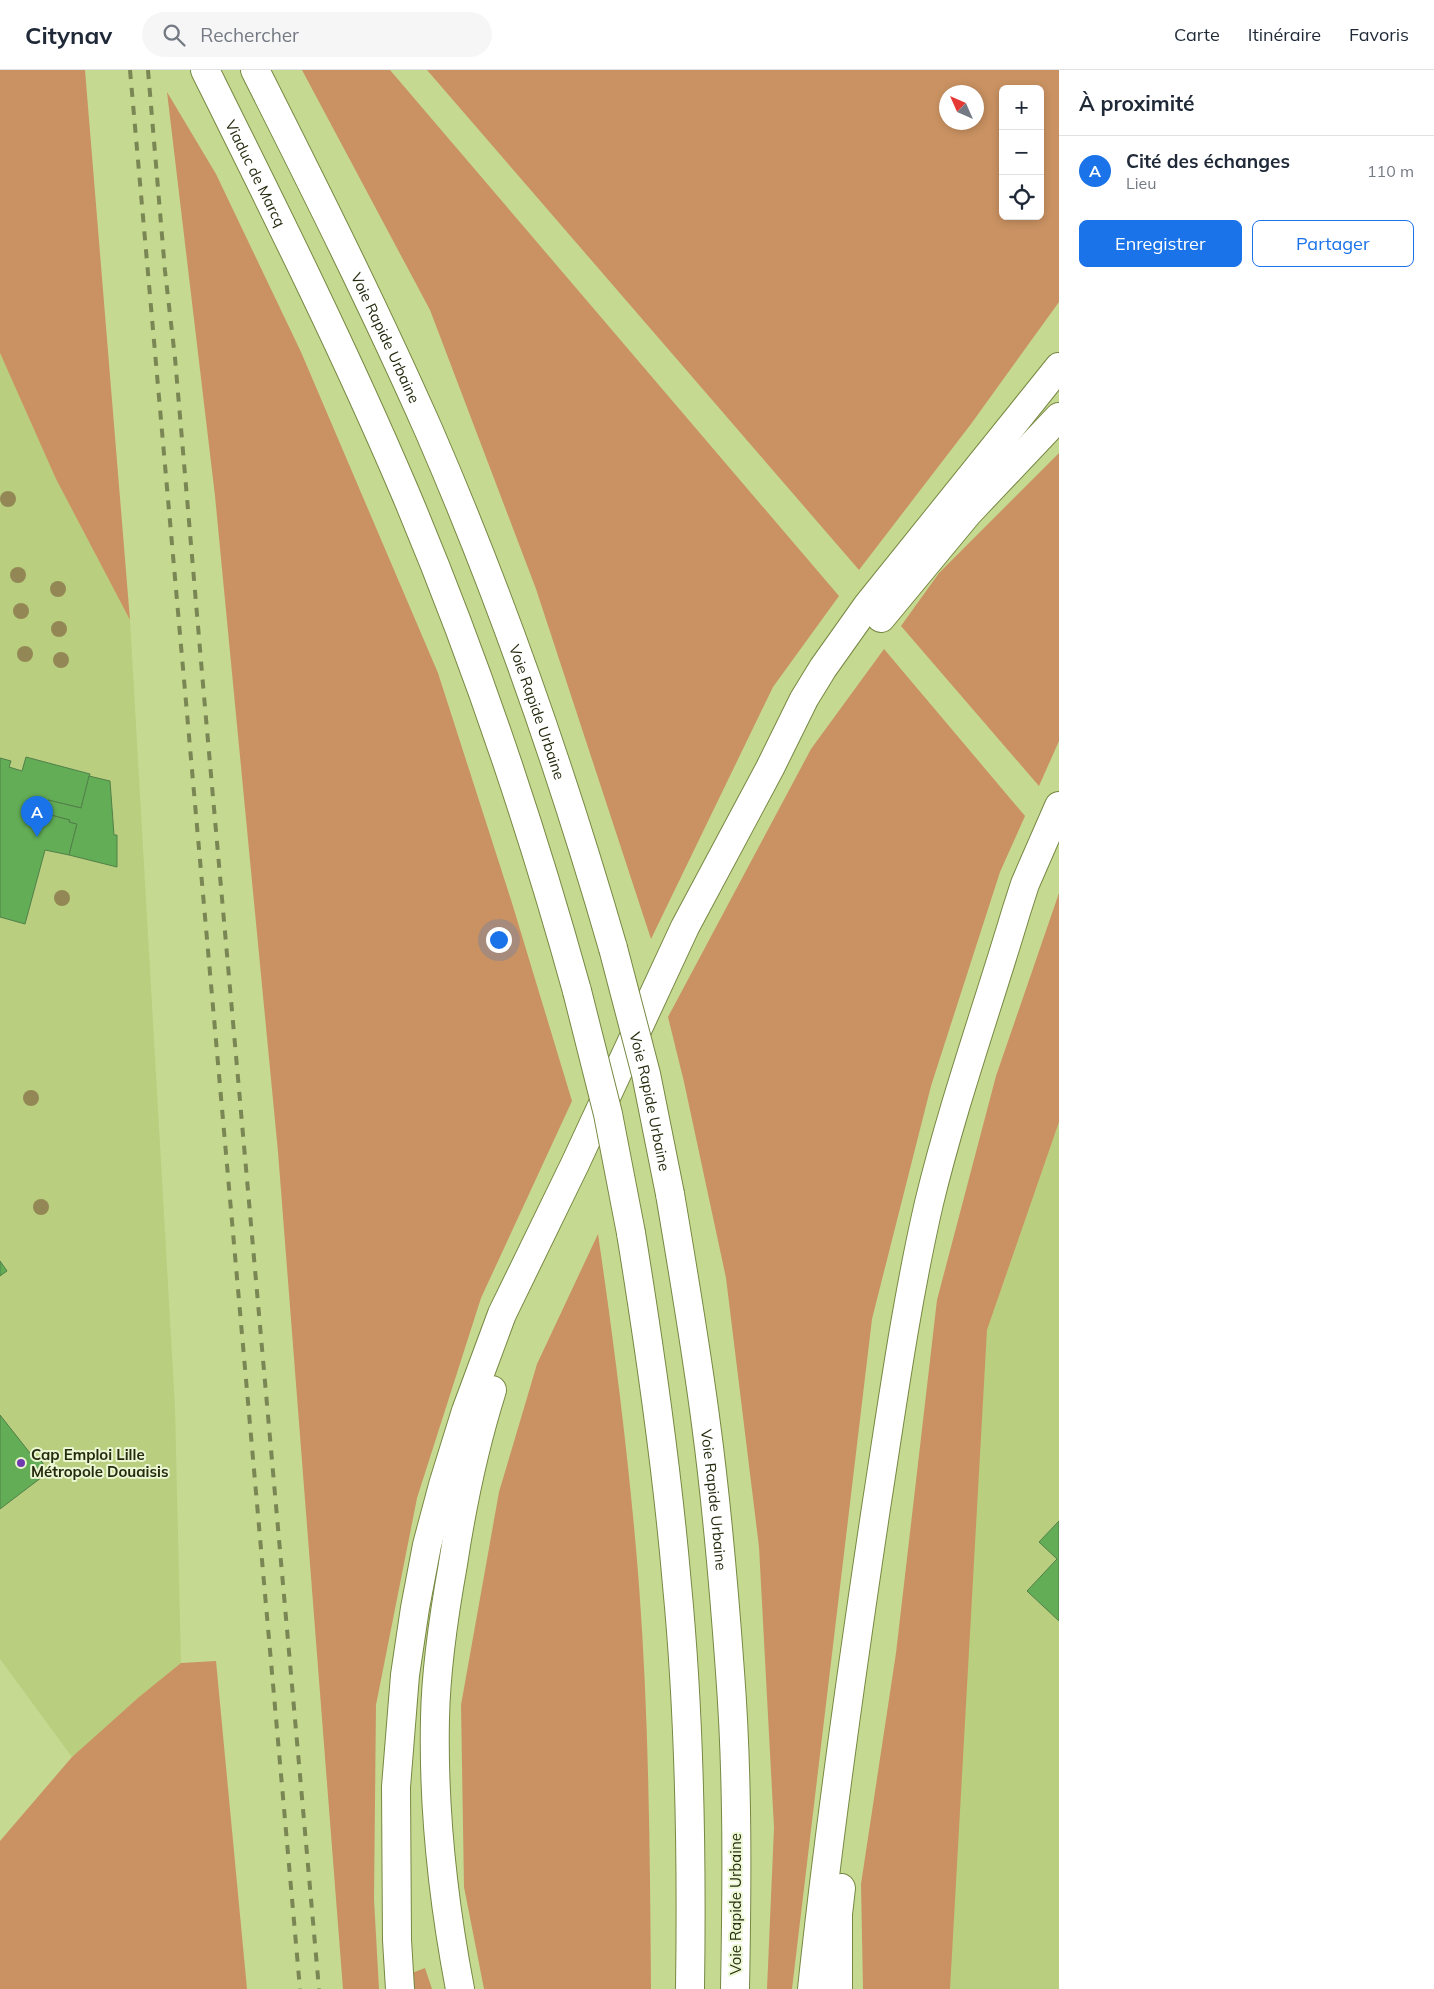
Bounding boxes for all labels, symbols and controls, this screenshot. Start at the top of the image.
search box [142,12,492,57]
text: Citynav [25,20,112,50]
icon: search [160,21,188,49]
text: Rechercher [200,23,299,47]
text: Carte [1174,23,1220,46]
text: Itinéraire [1248,23,1321,46]
text: Favoris [1349,23,1409,46]
north arrow [939,85,984,130]
map controls [999,85,1044,220]
button: + [999,85,1044,130]
text: À proximité [1079,90,1195,116]
street label: Viaduc de Marcq [222,117,290,230]
button: − [999,130,1044,175]
text: Cité des échanges [1126,149,1290,173]
text: A [1089,161,1101,181]
text: 110 m [1367,161,1414,181]
text: Lieu [1126,173,1156,193]
button: locate [999,175,1044,220]
button: Enregistrer [1079,220,1242,267]
button: Partager [1252,220,1414,267]
street label: Voie Rapide Urbaine [347,269,425,406]
street label: Voie Rapide Urbaine [505,642,570,782]
pin: A [21,796,53,837]
your location [486,927,512,953]
street label: Voie Rapide Urbaine [626,1030,675,1173]
street label: Voie Rapide Urbaine [697,1428,731,1571]
place label: Cap Emploi Lille Métropole Douaisis [31,1445,168,1481]
marker: Cap Emploi Lille Métropole Douaisis [15,1457,27,1469]
street label: Voie Rapide Urbaine [726,1833,745,1975]

